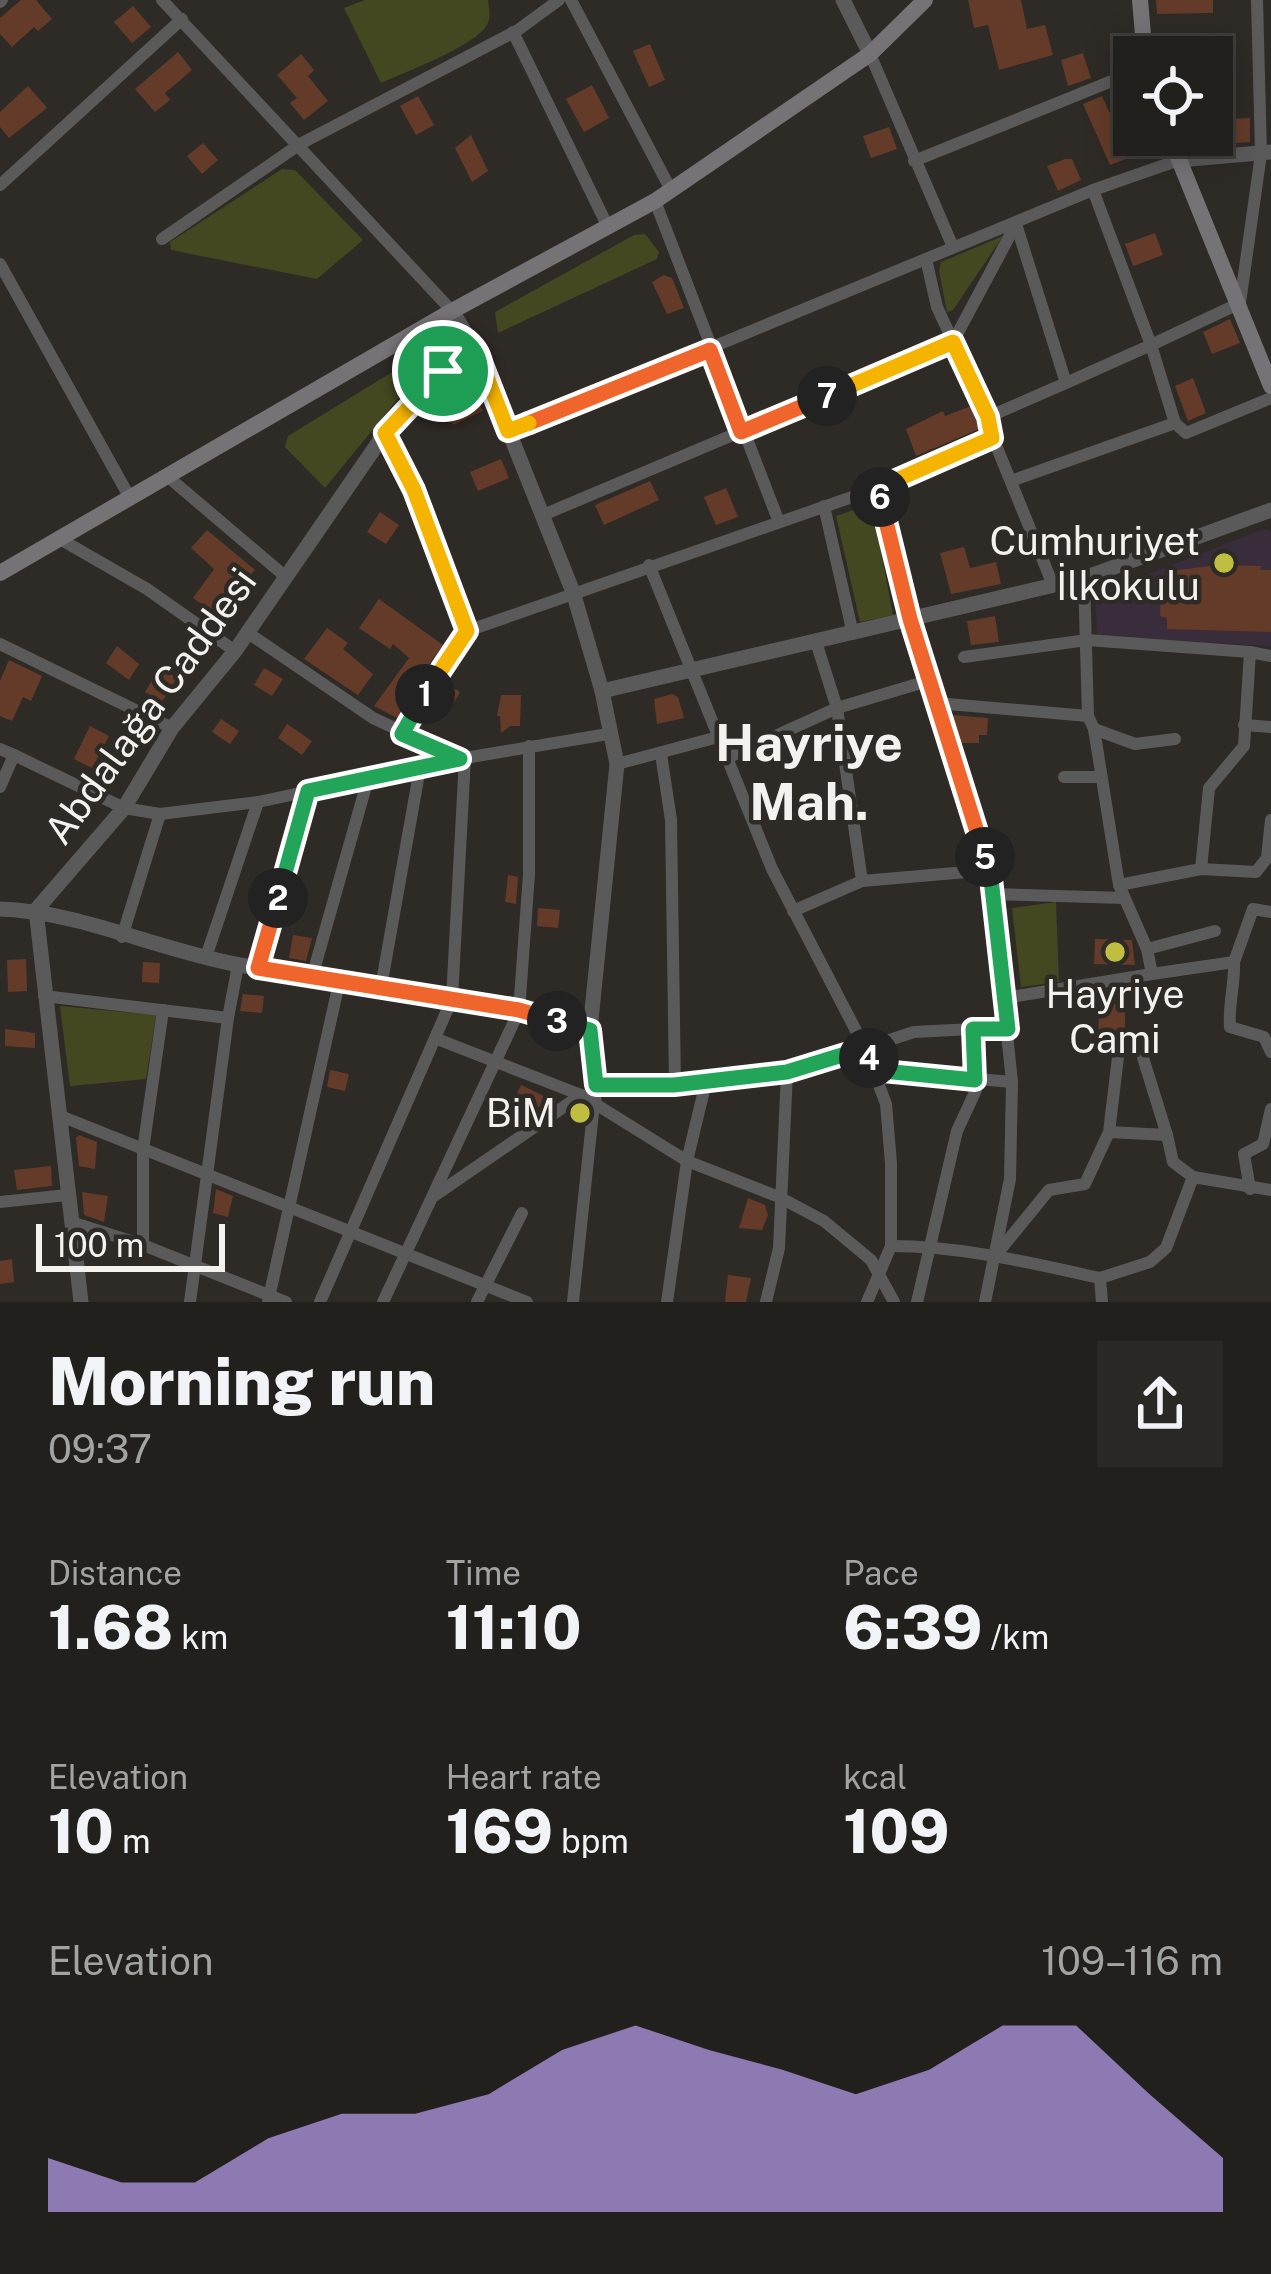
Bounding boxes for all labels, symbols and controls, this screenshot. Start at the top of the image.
map controls [1113,36,1233,156]
button: locate [1113,36,1233,156]
pin [392,320,494,422]
icon: arrive [410,338,476,404]
pin: 7 [797,366,857,426]
text: 7 [817,377,837,415]
pin: 6 [850,467,910,527]
text: 6 [869,478,891,516]
place label: Cumhuriyet İlkokulu [989,518,1200,609]
marker: Cumhuriyet İlkokulu [1211,550,1237,576]
street label: Abdalağa Caddesi [34,559,266,853]
pin: 1 [395,664,455,724]
text: 1 [418,675,432,713]
district label: Hayriye Mah. [715,713,903,831]
pin: 5 [955,827,1015,887]
text: 5 [974,838,996,876]
pin: 2 [248,868,308,928]
text: 2 [268,879,288,917]
marker: Hayriye Cami [1102,939,1128,965]
place label: Hayriye Cami [1046,971,1185,1062]
pin: 3 [527,991,587,1051]
text: 3 [546,1002,568,1040]
pin: 4 [839,1028,899,1088]
text: 4 [858,1039,880,1077]
place label: BiM [486,1090,556,1136]
marker: BiM [567,1100,593,1126]
scale bar [36,1218,225,1271]
text: 100 m [54,1226,144,1264]
button: share [1097,1341,1223,1467]
text: Morning run [48,1342,435,1420]
text: 09:37 [48,1426,152,1472]
text: Distance [48,1554,182,1592]
text: Time [446,1554,521,1592]
text: Pace [843,1554,919,1592]
text: 1.68 [48,1592,173,1663]
text: 11:10 [446,1592,581,1663]
text: 6:39 [843,1592,983,1663]
text: km [173,1618,228,1656]
text: /km [983,1618,1049,1656]
text: Elevation [48,1758,188,1796]
text: Heart rate [446,1758,602,1796]
text: kcal [843,1758,907,1796]
text: 10 [48,1796,114,1867]
text: 169 [446,1796,553,1867]
text: 109 [843,1796,950,1867]
text: m [114,1822,150,1860]
text: bpm [553,1822,629,1860]
text: Elevation [48,1938,214,1984]
text: 109–116 m [1041,1938,1223,1984]

